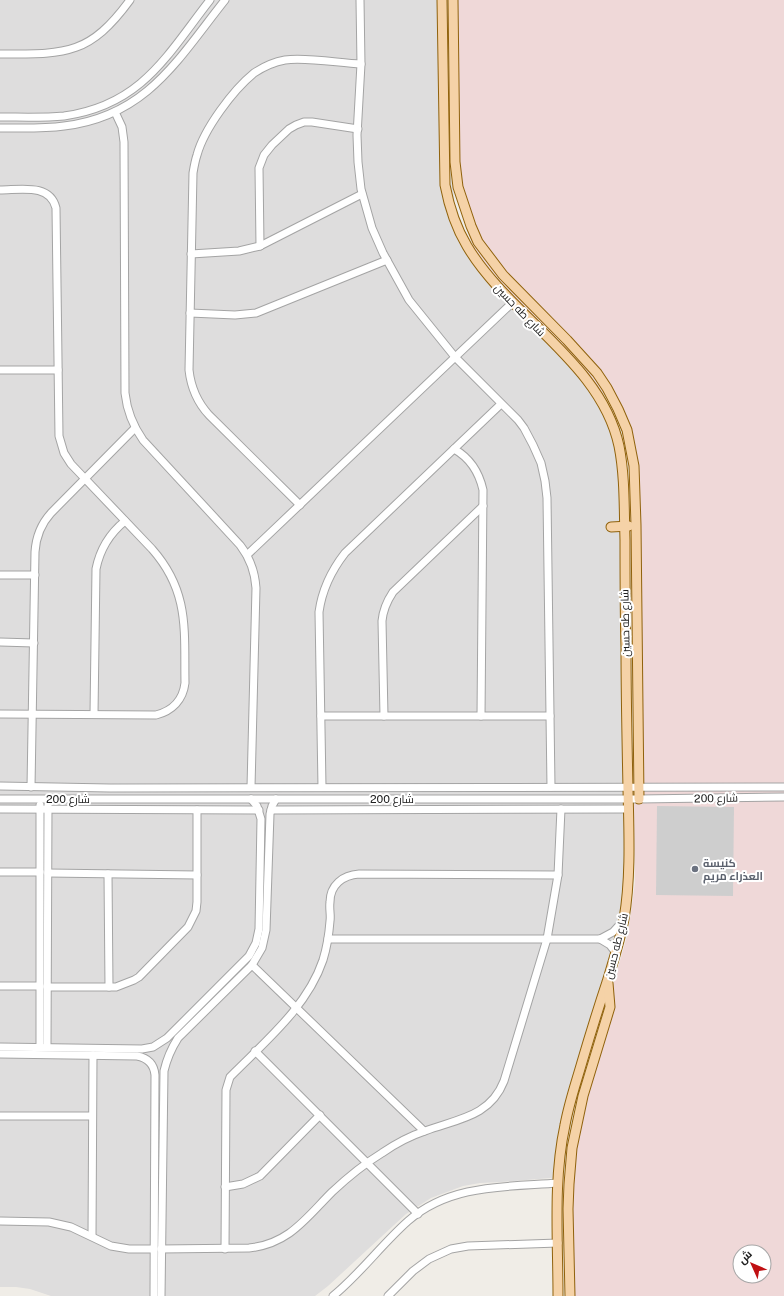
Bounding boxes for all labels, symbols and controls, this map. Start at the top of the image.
street label: شارع طه حسين [491,281,548,340]
street label: شارع طه حسين [618,589,634,657]
street label: شارع 200 [694,792,738,806]
street label: شارع 200 [46,793,90,807]
street label: شارع 200 [370,793,414,807]
place label: كنيسة العذراء مريم [703,857,763,884]
marker: كنيسة العذراء مريم [690,864,700,874]
street label: شارع طه حسين [602,912,632,981]
north arrow [732,1244,772,1284]
text: ش [736,1248,755,1267]

